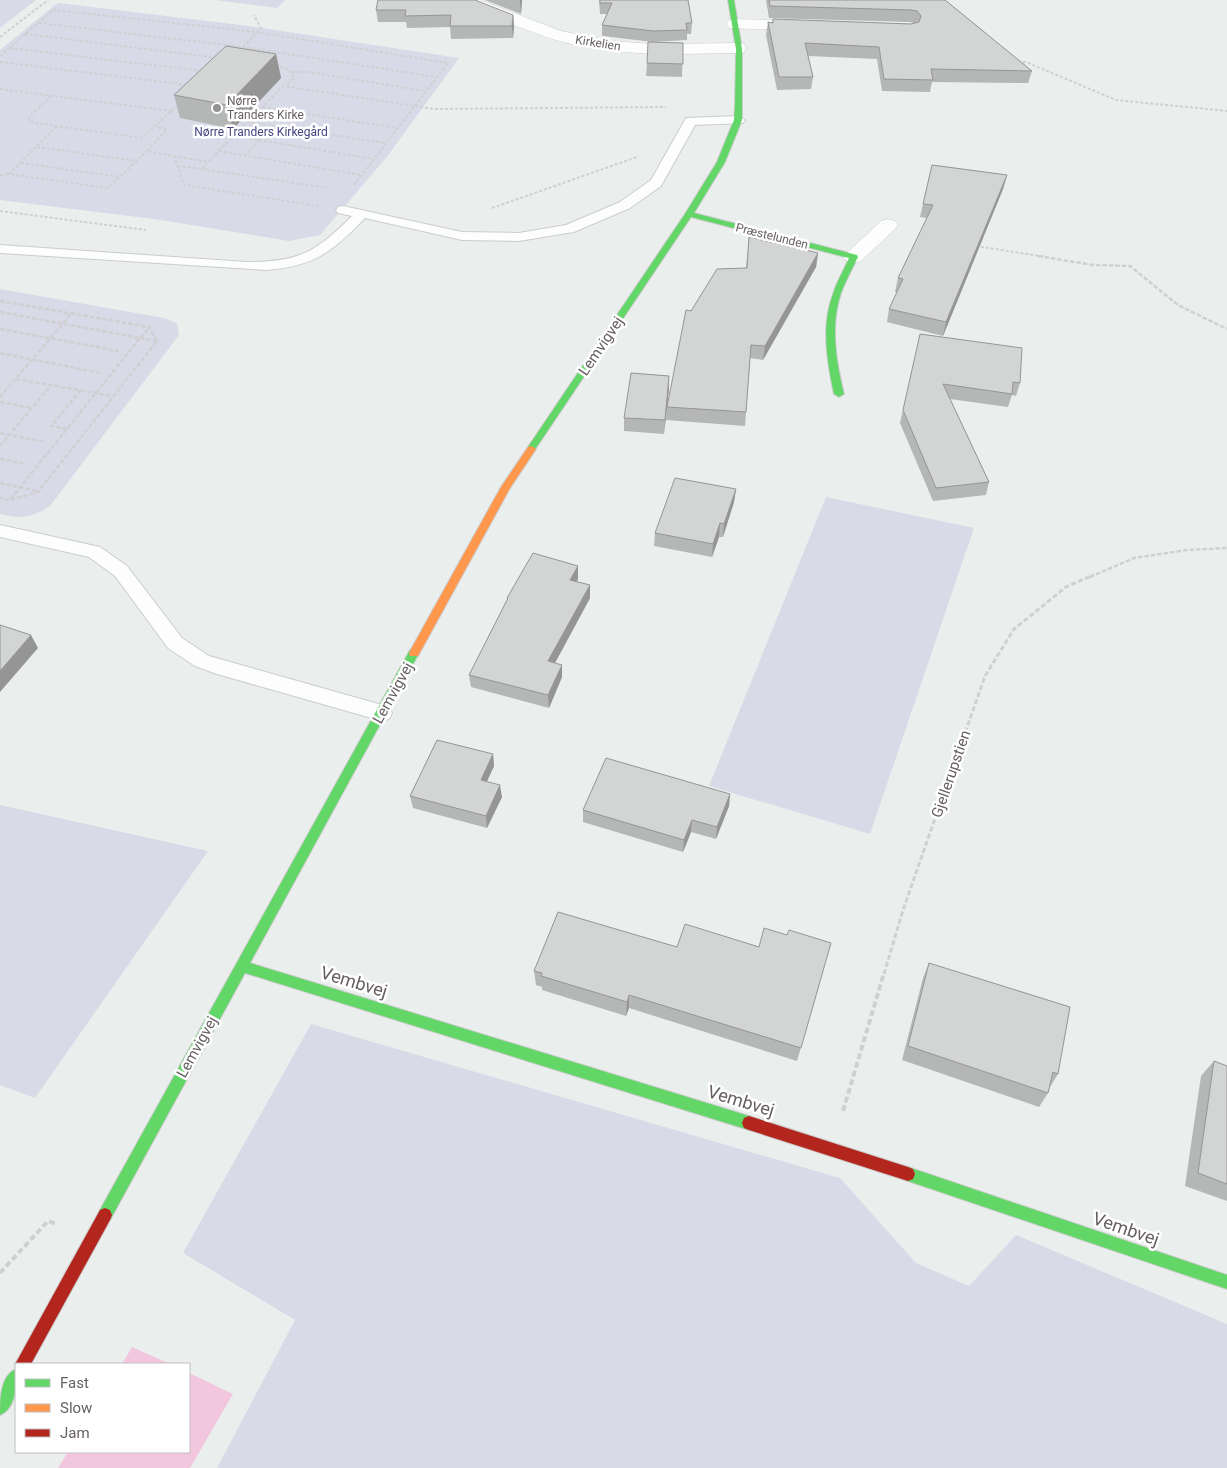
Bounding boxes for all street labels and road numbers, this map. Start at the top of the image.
street label: Kirkelien [574,33,622,53]
street label: Præstelunden [734,220,810,252]
street label: Lemvigvej [575,313,627,379]
street label: Lemvigvej [369,659,417,727]
street label: Gjellerupstien [928,728,974,820]
street label: Vembvej [318,961,390,1002]
street label: Lemvigvej [173,1013,221,1081]
street label: Vembvej [705,1080,777,1121]
street label: Vembvej [1090,1207,1162,1250]

